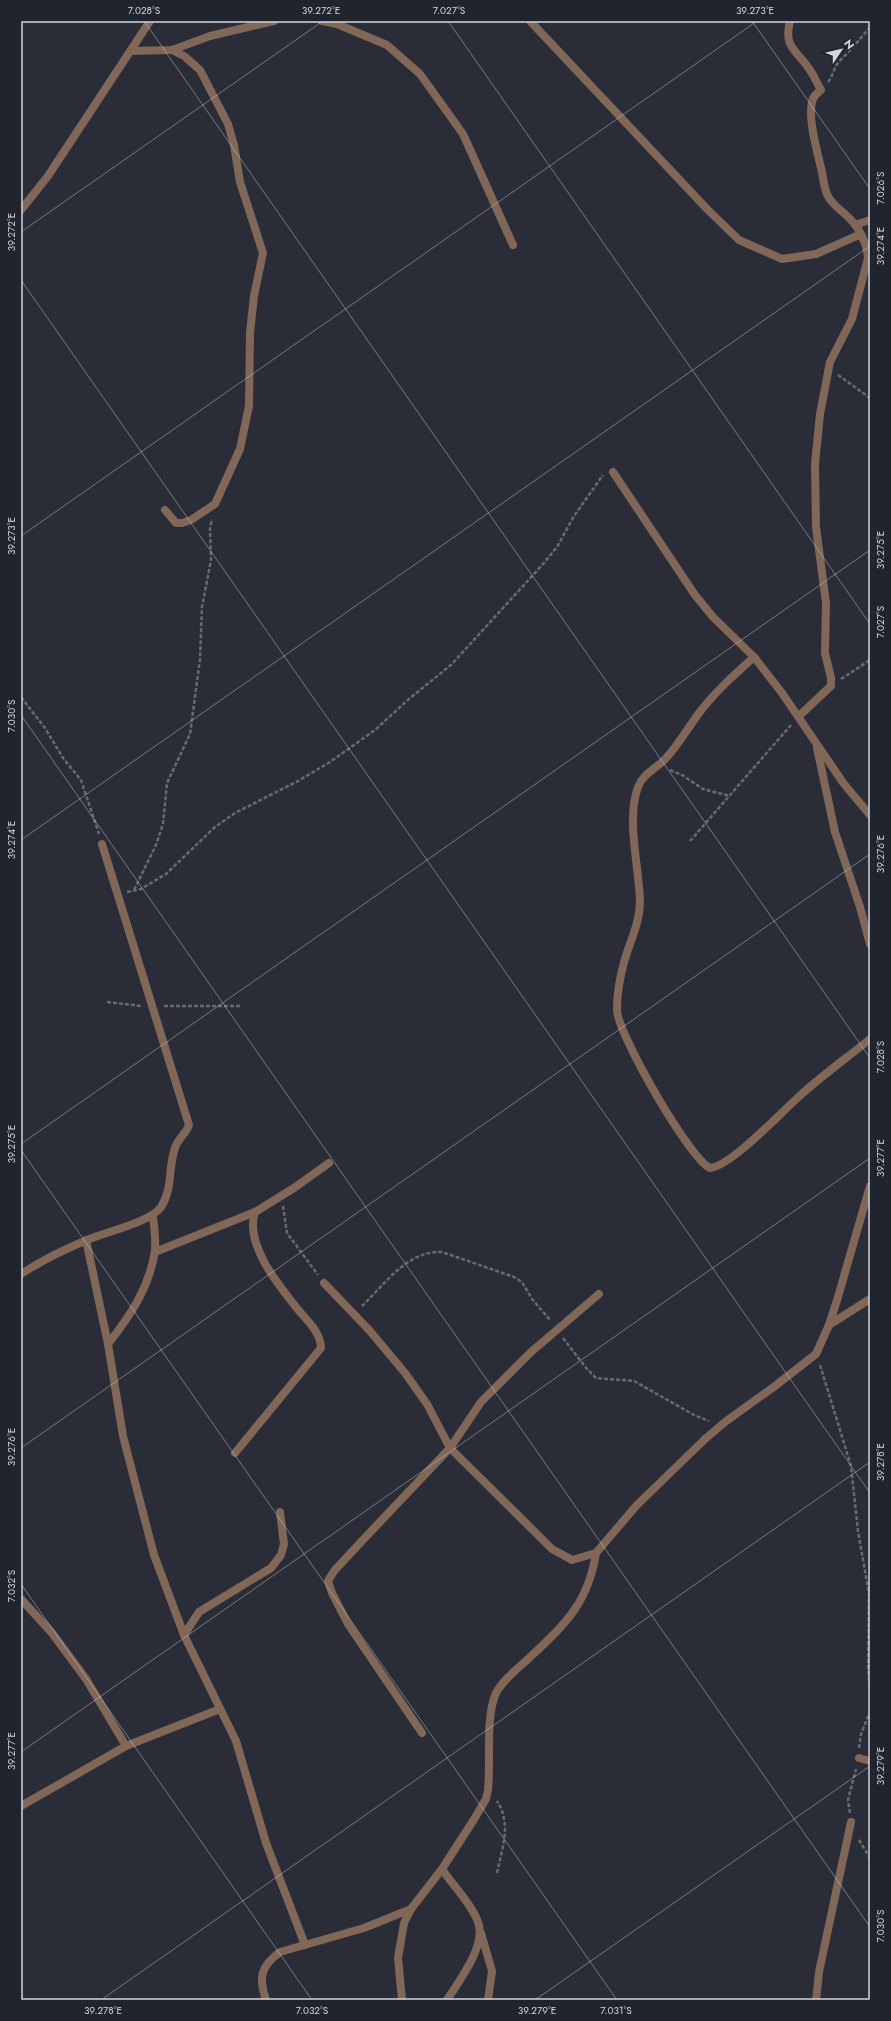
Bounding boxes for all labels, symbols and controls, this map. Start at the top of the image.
text: 7.028°S [128,3,161,18]
text: 39.272°E [302,3,340,18]
text: 7.027°S [433,3,466,18]
text: 39.273°E [736,3,774,18]
north arrow [821,30,861,70]
text: N [840,36,858,52]
text: 7.026°S [873,171,888,204]
text: 39.272°E [4,213,19,251]
text: 39.274°E [873,227,888,265]
text: 39.273°E [4,517,19,555]
text: 39.275°E [873,531,888,569]
text: 7.027°S [873,605,888,638]
text: 7.030°S [4,699,19,732]
text: 39.274°E [4,821,19,859]
text: 39.276°E [873,835,888,873]
text: 7.028°S [873,1040,888,1073]
text: 39.275°E [4,1125,19,1163]
text: 39.277°E [873,1139,888,1177]
text: 39.276°E [4,1428,19,1466]
text: 39.278°E [873,1443,888,1481]
text: 7.032°S [4,1569,19,1602]
text: 39.277°E [4,1732,19,1770]
text: 39.279°E [873,1747,888,1785]
text: 7.030°S [873,1909,888,1942]
text: 39.278°E [84,2003,122,2018]
text: 7.032°S [296,2003,329,2018]
text: 39.279°E [518,2003,556,2018]
text: 7.031°S [600,2003,632,2018]

